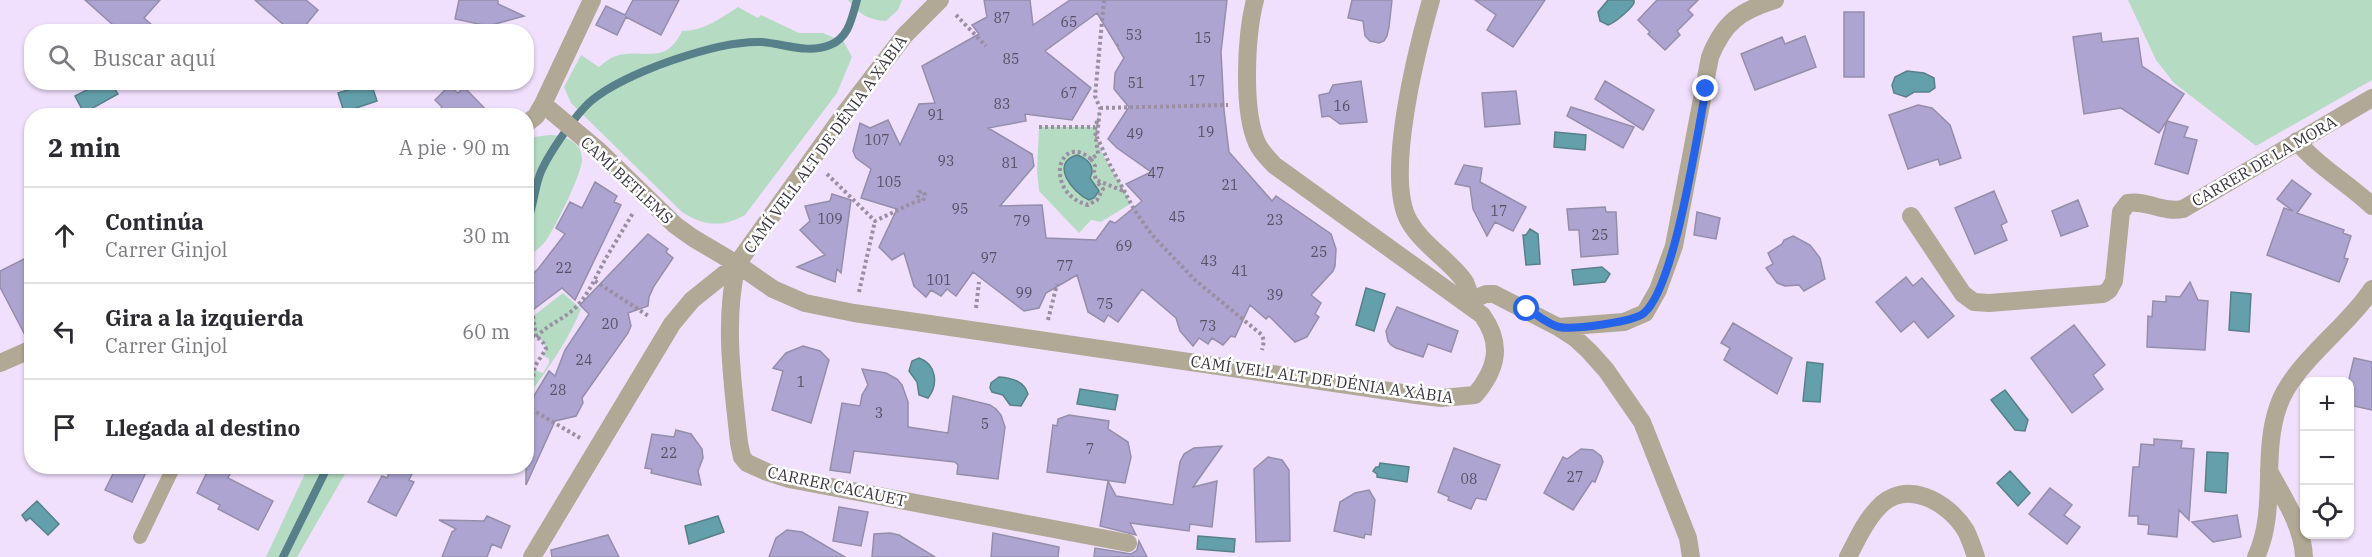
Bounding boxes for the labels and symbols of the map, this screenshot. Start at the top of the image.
house number: 87 [994,9,1010,27]
house number: 65 [1061,13,1077,31]
house number: 53 [1126,26,1142,44]
house number: 15 [1195,29,1211,47]
street label: CAMÍ VELL ALT DE DÉNIA A XÀBIA [738,30,911,257]
house number: 85 [1003,50,1019,68]
house number: 17 [1189,72,1205,90]
house number: 51 [1128,74,1144,92]
route end [1692,75,1718,101]
house number: 67 [1061,84,1077,102]
house number: 83 [994,95,1010,113]
house number: 16 [1334,97,1350,115]
house number: 91 [928,106,944,124]
street label: CARRER DE LA MORA [2188,111,2340,211]
house number: 19 [1198,123,1214,141]
house number: 49 [1127,125,1143,143]
street label: CAMÍ BETLEMS [577,131,678,228]
house number: 107 [864,131,890,149]
house number: 93 [938,152,954,170]
house number: 81 [1002,154,1018,172]
house number: 47 [1148,164,1164,182]
house number: 105 [876,173,902,191]
house number: 21 [1222,176,1238,194]
house number: 95 [952,200,968,218]
house number: 17 [1491,202,1507,220]
house number: 45 [1169,208,1185,226]
house number: 109 [817,210,843,228]
house number: 23 [1267,211,1283,229]
house number: 79 [1014,212,1030,230]
house number: 25 [1592,226,1608,244]
house number: 69 [1116,237,1132,255]
house number: 25 [1311,243,1327,261]
house number: 97 [981,249,997,267]
house number: 43 [1201,252,1217,270]
house number: 77 [1057,257,1073,275]
house number: 22 [556,259,572,277]
house number: 41 [1232,262,1248,280]
house number: 101 [926,271,952,289]
house number: 99 [1016,284,1032,302]
house number: 39 [1267,286,1283,304]
house number: 75 [1097,295,1113,313]
route start [1513,295,1539,321]
house number: 20 [602,315,618,333]
house number: 73 [1200,317,1216,335]
street label: CAMÍ VELL ALT DE DÉNIA A XÀBIA [1189,350,1455,407]
house number: 24 [576,351,592,369]
house number: 1 [797,373,805,391]
house number: 28 [550,381,566,399]
house number: 3 [875,404,883,422]
house number: 5 [981,415,989,433]
house number: 7 [1086,440,1094,458]
house number: 22 [661,444,677,462]
street label: CARRER CACAUET [766,462,908,510]
house number: 27 [1567,468,1583,486]
house number: 08 [1461,470,1477,488]

